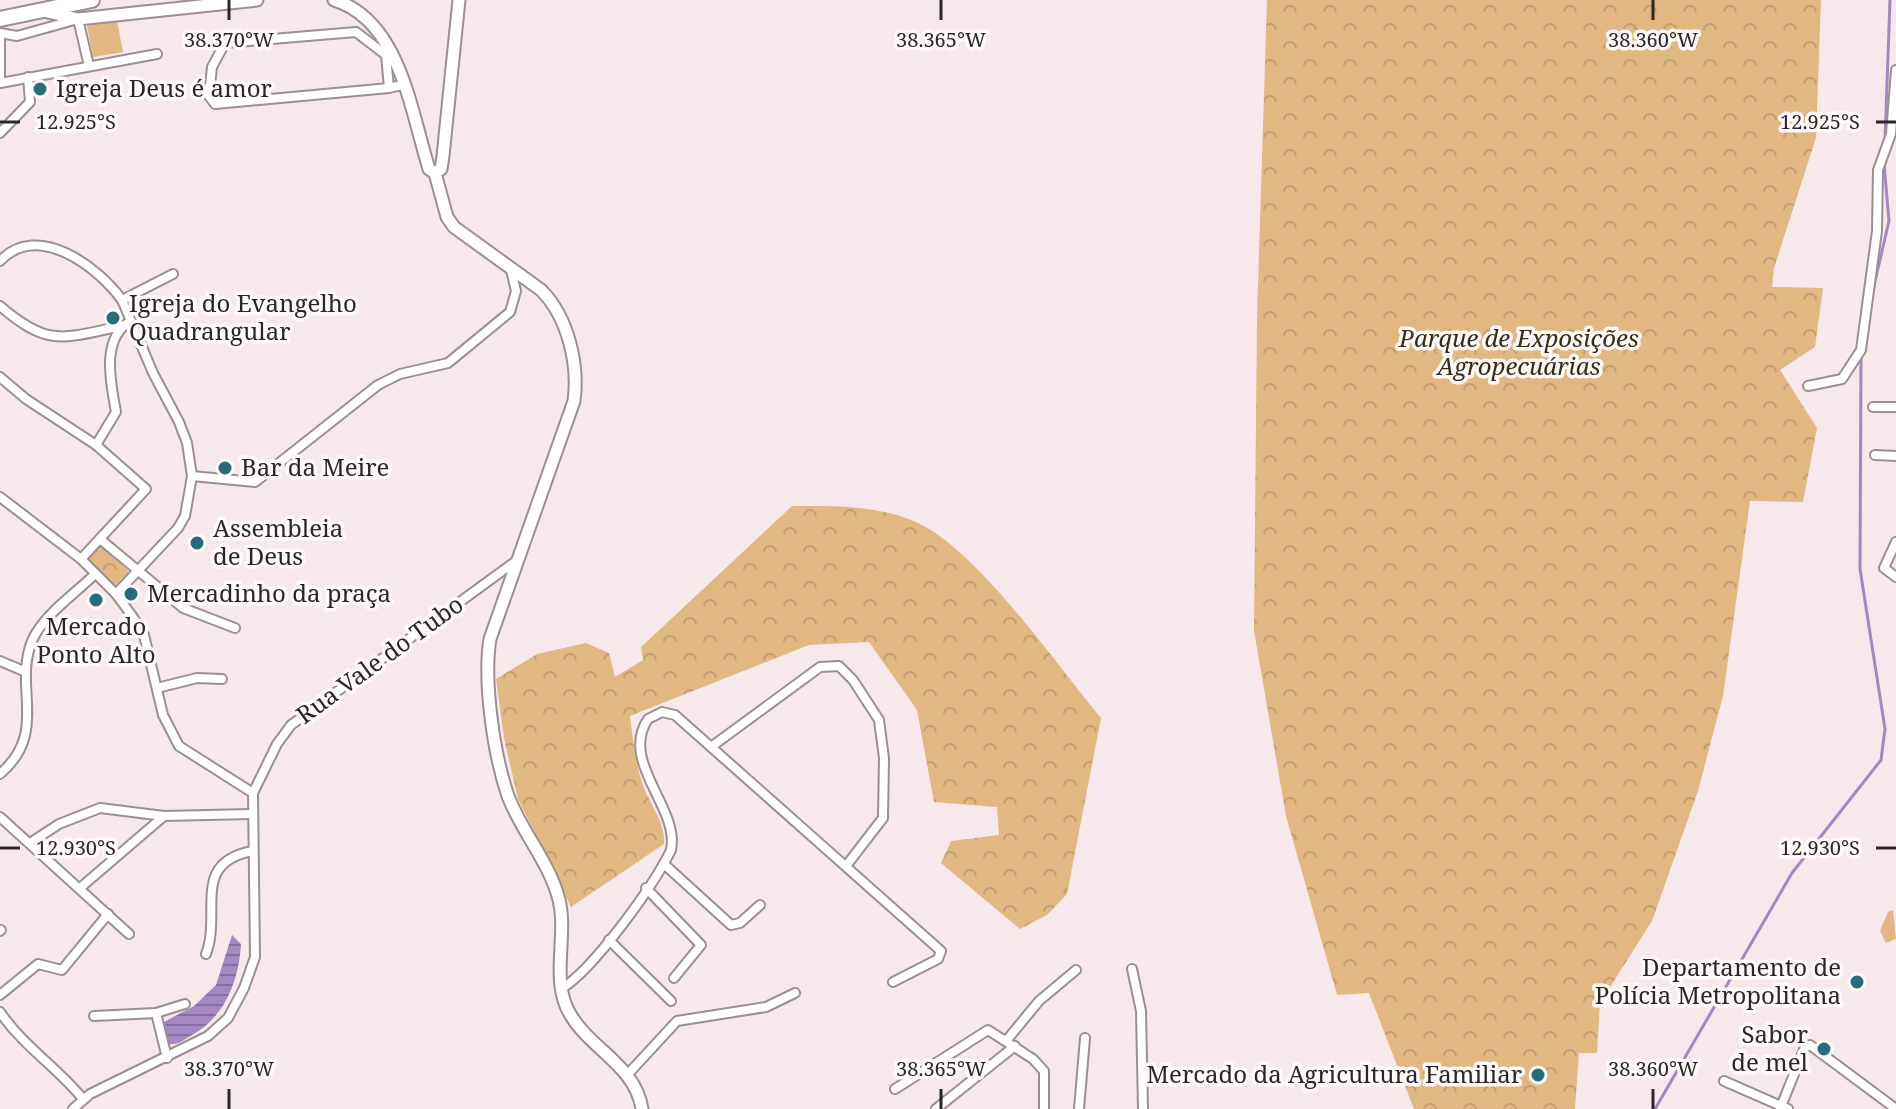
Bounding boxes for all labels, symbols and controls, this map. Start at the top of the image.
text: 38.370°W [184,26,274,53]
text: 38.365°W [896,26,986,53]
text: 38.360°W [1608,26,1698,53]
place label: Igreja Deus é amor [56,71,272,104]
marker: Igreja Deus é amor [31,80,49,98]
text: 12.925°S [36,108,116,135]
text: 12.925°S [1780,108,1860,135]
place label: Igreja do Evangelho Quadrangular [129,286,357,347]
marker: Igreja do Evangelho Quadrangular [104,309,122,327]
park label: Parque de Exposições Agropecuárias [1398,321,1639,382]
place label: Bar da Meire [241,450,389,483]
marker: Bar da Meire [216,459,234,477]
place label: Assembleia de Deus [213,511,343,572]
marker: Assembleia de Deus [188,534,206,552]
place label: Mercadinho da praça [147,576,391,609]
marker: Mercadinho da praça [122,585,140,603]
street label: Rua Vale do Tubo [289,587,469,731]
marker: Mercado Ponto Alto [87,591,105,609]
place label: Mercado Ponto Alto [36,609,156,670]
text: 12.930°S [36,834,116,861]
text: 12.930°S [1780,834,1860,861]
place label: Departamento de Polícia Metropolitana [1595,950,1841,1011]
marker: Departamento de Polícia Metropolitana [1848,973,1866,991]
place label: Sabor de mel [1731,1017,1809,1078]
marker: Sabor de mel [1815,1040,1833,1058]
text: 38.370°W [184,1055,274,1082]
text: 38.365°W [896,1055,986,1082]
text: 38.360°W [1608,1055,1698,1082]
place label: Mercado da Agricultura Familiar [1147,1057,1522,1090]
marker: Mercado da Agricultura Familiar [1529,1066,1547,1084]

